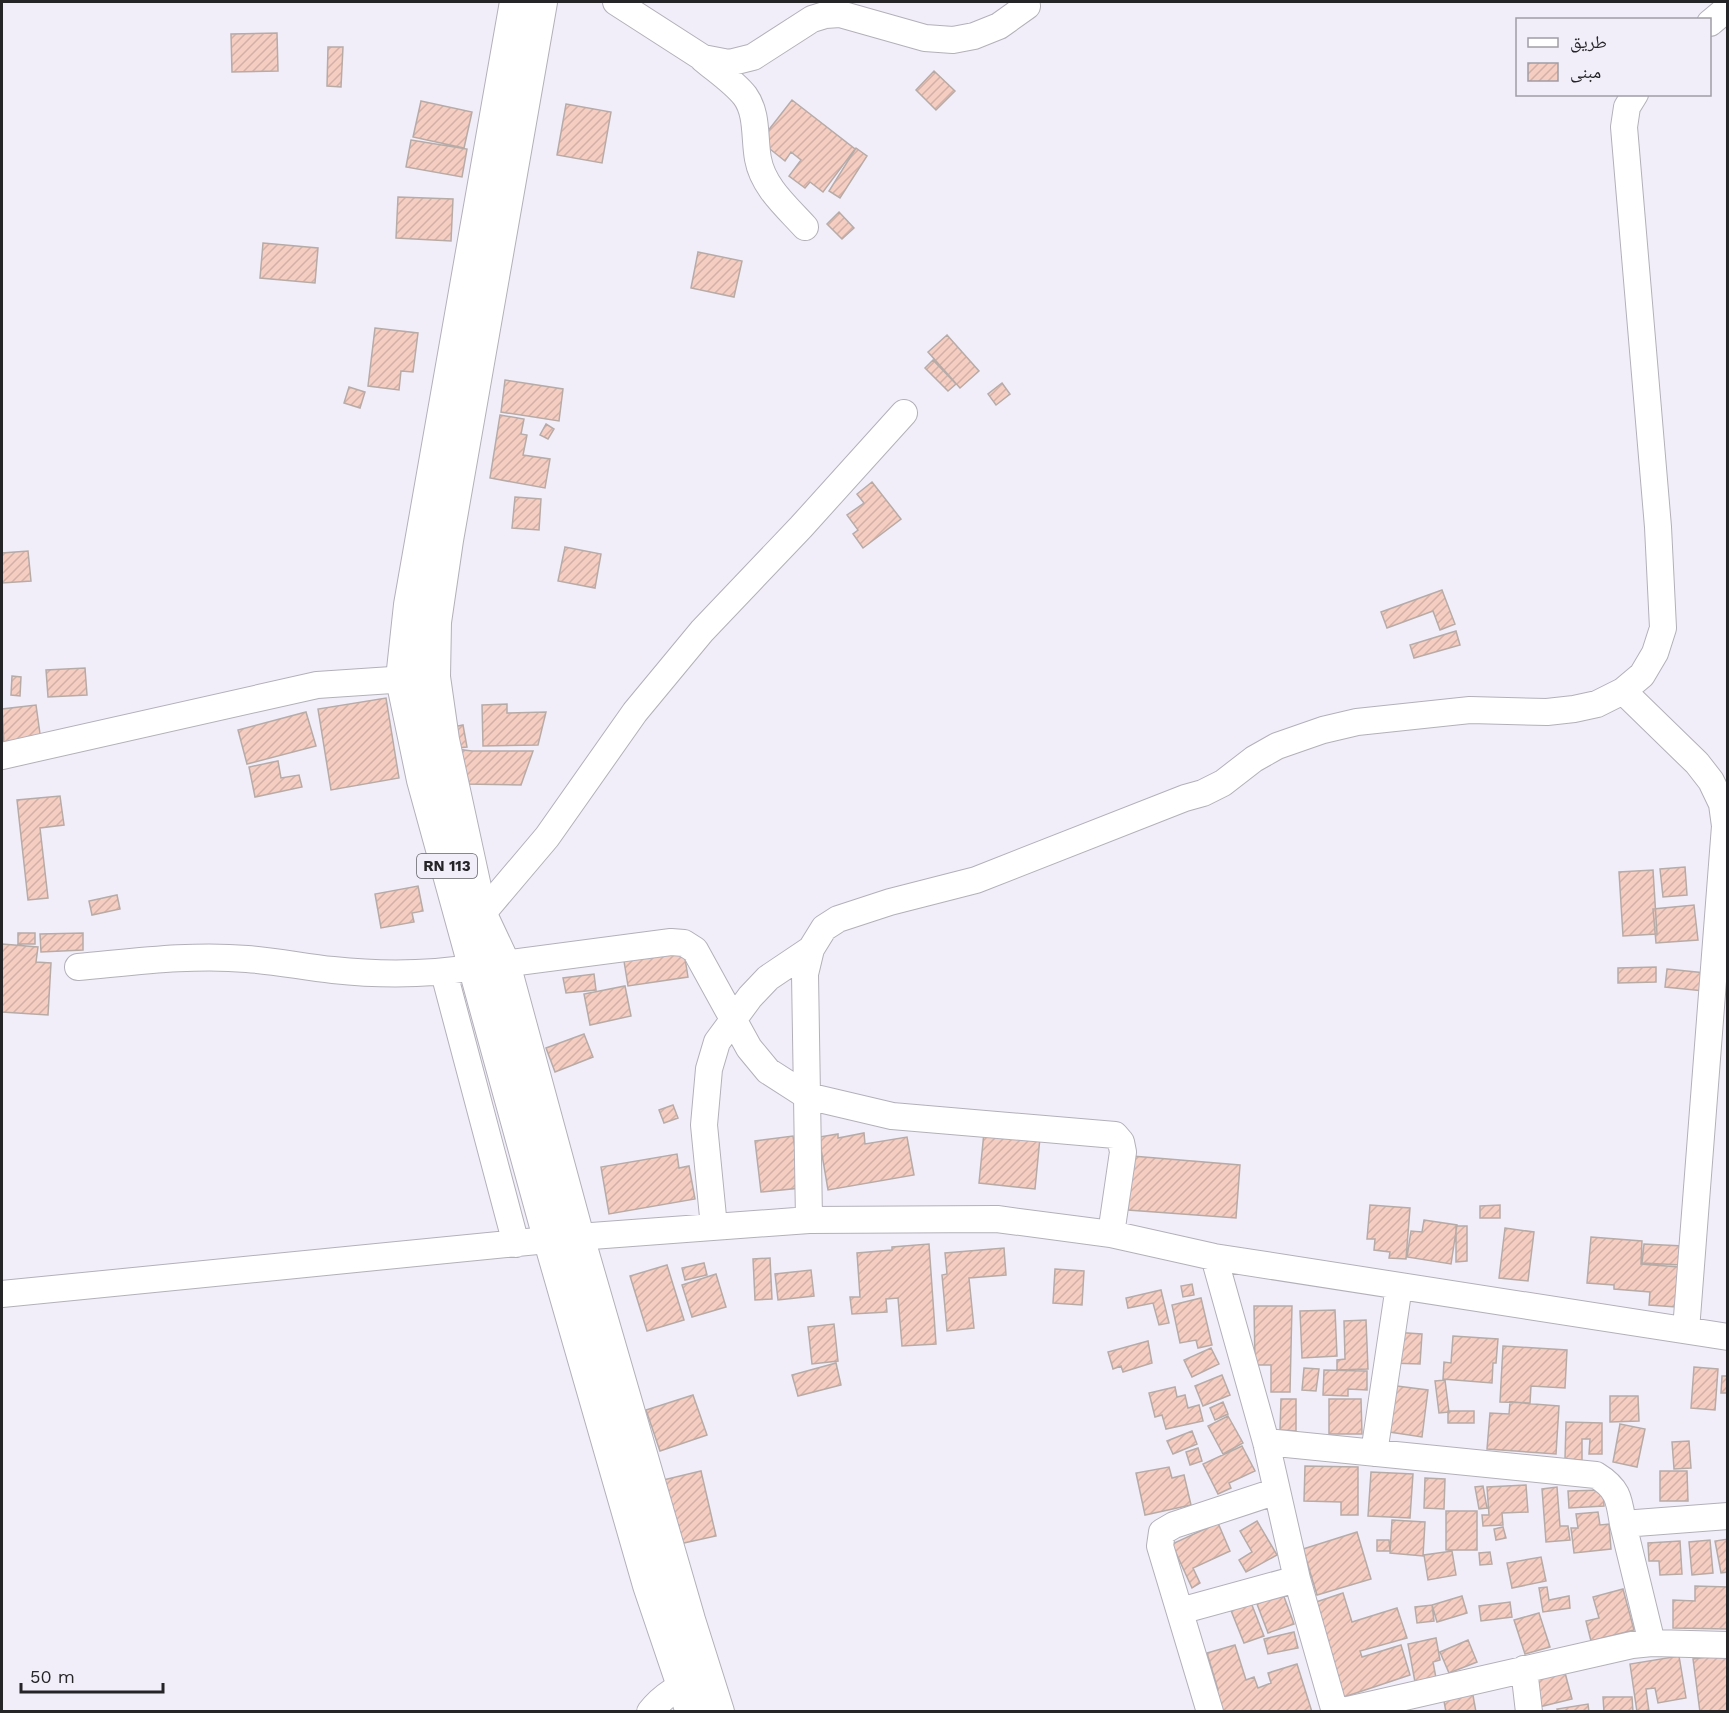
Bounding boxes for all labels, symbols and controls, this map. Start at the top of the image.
legend [1516,18,1711,96]
text: طريق [1570,31,1607,53]
text: مبنى [1570,61,1601,83]
road number: RN 113 [417,854,477,878]
scale bar [21,1656,164,1694]
text: 50 m [30,1666,75,1687]

